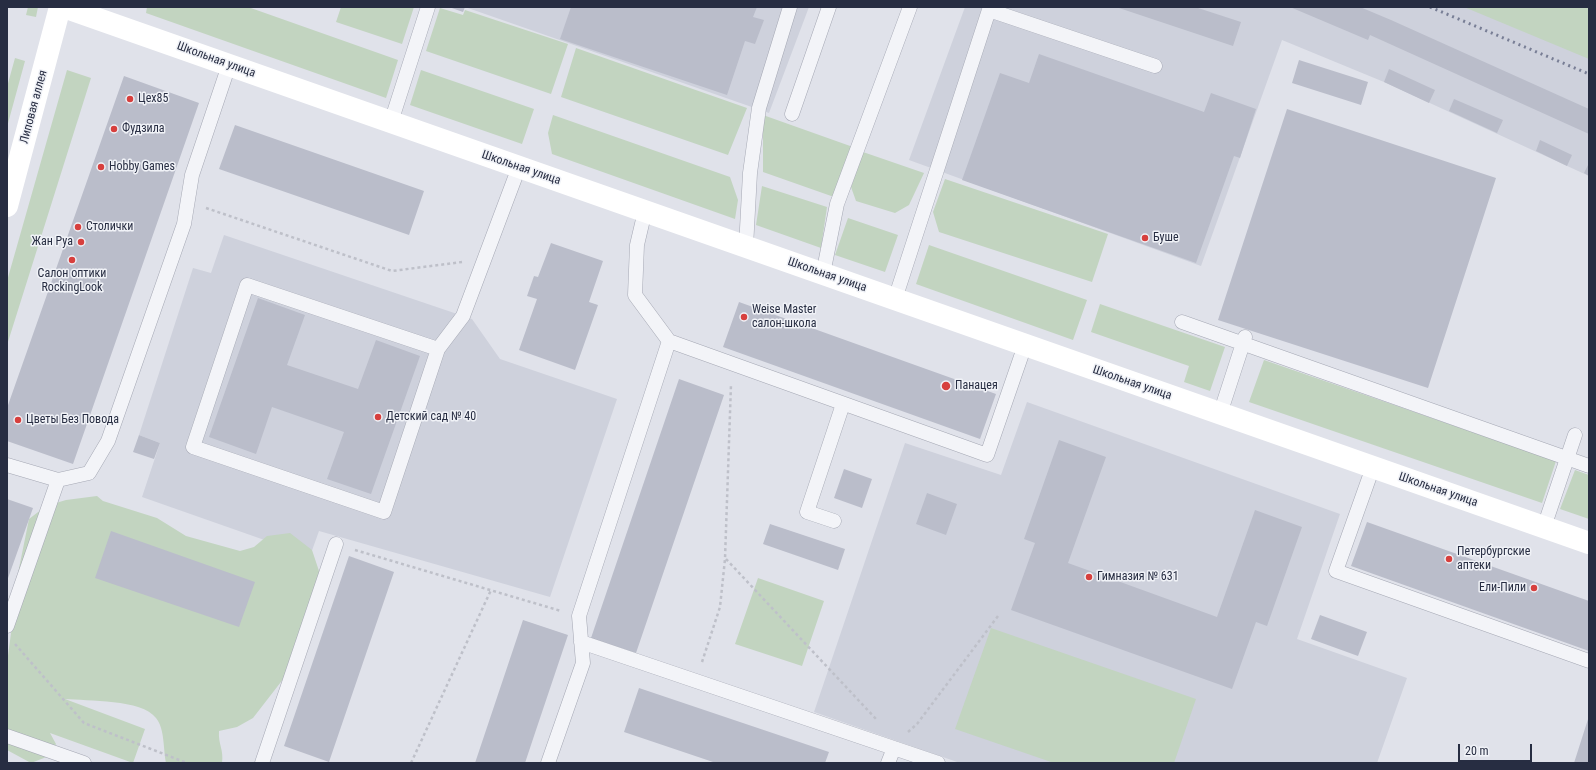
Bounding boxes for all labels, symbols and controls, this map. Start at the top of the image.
street label: Школьная улица [175,39,257,81]
street label: Липовая аллея [17,69,51,145]
place label: Цех85 [138,92,168,106]
marker: Цех85 [125,94,135,104]
place label: Фудзила [122,122,165,136]
marker: Фудзила [109,124,119,134]
street label: Школьная улица [480,148,562,188]
place label: Hobby Games [109,160,175,174]
marker: Hobby Games [96,162,106,172]
place label: Столички [86,220,133,234]
marker: Столички [73,222,83,232]
place label: Буше [1153,231,1179,245]
marker: Буше [1140,233,1150,243]
place label: Жан Руа [32,235,73,249]
marker: Жан Руа [76,237,86,247]
marker: Салон оптики RockingLook [67,255,77,265]
street label: Школьная улица [786,255,868,295]
place label: Салон оптики RockingLook [38,267,106,295]
place label: Weise Master салон-школа [752,303,816,331]
marker: Weise Master салон-школа [739,312,749,322]
street label: Школьная улица [1091,363,1173,403]
place label: Панацея [955,379,998,393]
marker: Панацея [940,380,952,392]
place label: Детский сад № 40 [386,410,476,424]
marker: Детский сад № 40 [373,412,383,422]
place label: Цветы Без Повода [26,413,119,427]
marker: Цветы Без Повода [13,415,23,425]
street label: Школьная улица [1397,470,1479,510]
place label: Петербургские аптеки [1457,545,1530,573]
marker: Петербургские аптеки [1444,554,1454,564]
place label: Гимназия № 631 [1097,570,1179,584]
marker: Гимназия № 631 [1084,572,1094,582]
place label: Ели-Пили [1479,581,1526,595]
marker: Ели-Пили [1529,583,1539,593]
scale bar [1460,736,1534,762]
text: 20 m [1465,744,1489,758]

